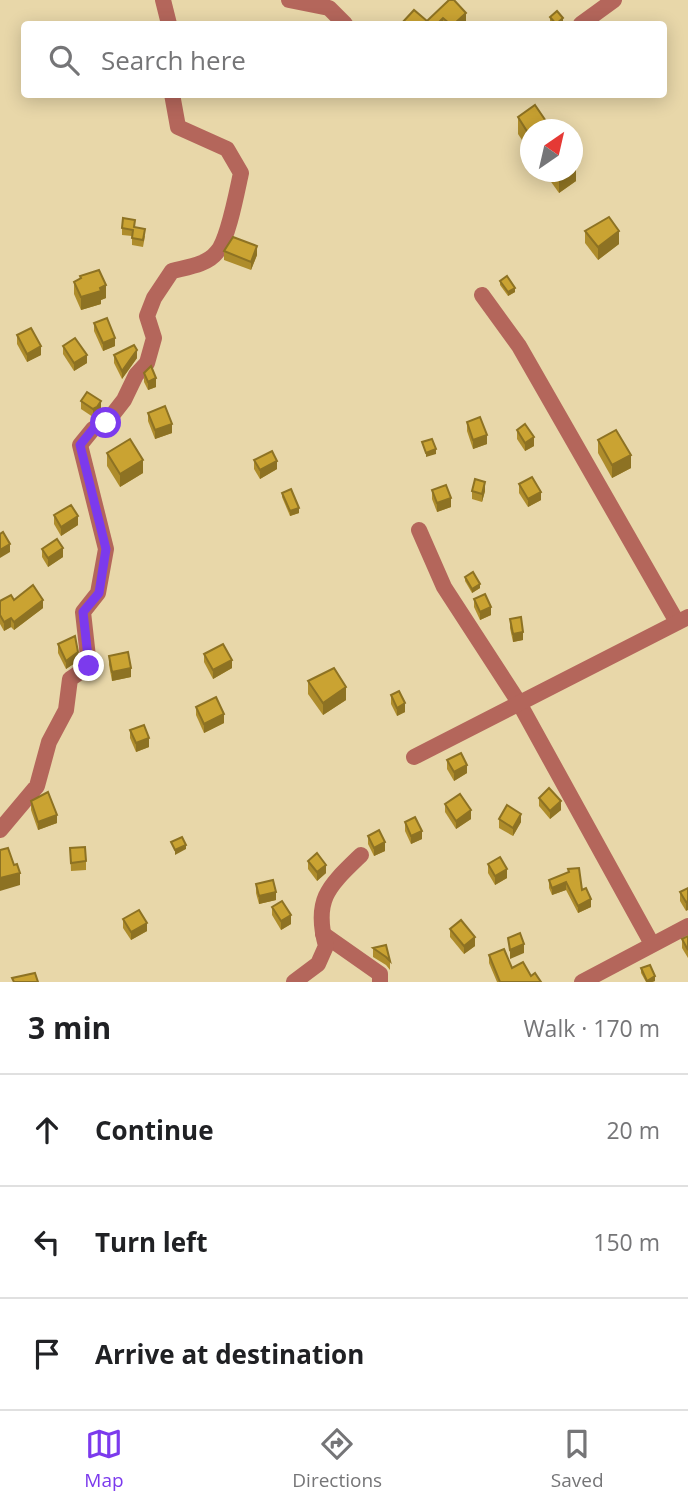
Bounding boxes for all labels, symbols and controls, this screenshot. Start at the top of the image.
search box [21,21,667,98]
icon: search [45,41,83,79]
text: Search here [101,42,246,78]
north arrow [520,119,583,182]
route start [90,407,121,438]
route end [73,650,104,681]
text: 3 min [28,1007,111,1048]
text: Walk · 170 m [523,1012,660,1044]
icon: ahead [28,1111,66,1149]
text: Continue [95,1112,214,1148]
text: 20 m [606,1114,660,1146]
icon: left [28,1223,66,1261]
text: Turn left [95,1224,207,1260]
text: 150 m [593,1226,660,1258]
icon: arrive [28,1335,66,1373]
text: Arrive at destination [95,1336,364,1372]
tab: Map [84,1425,124,1493]
tab: Directions [292,1425,382,1493]
tab: Saved [551,1425,604,1493]

